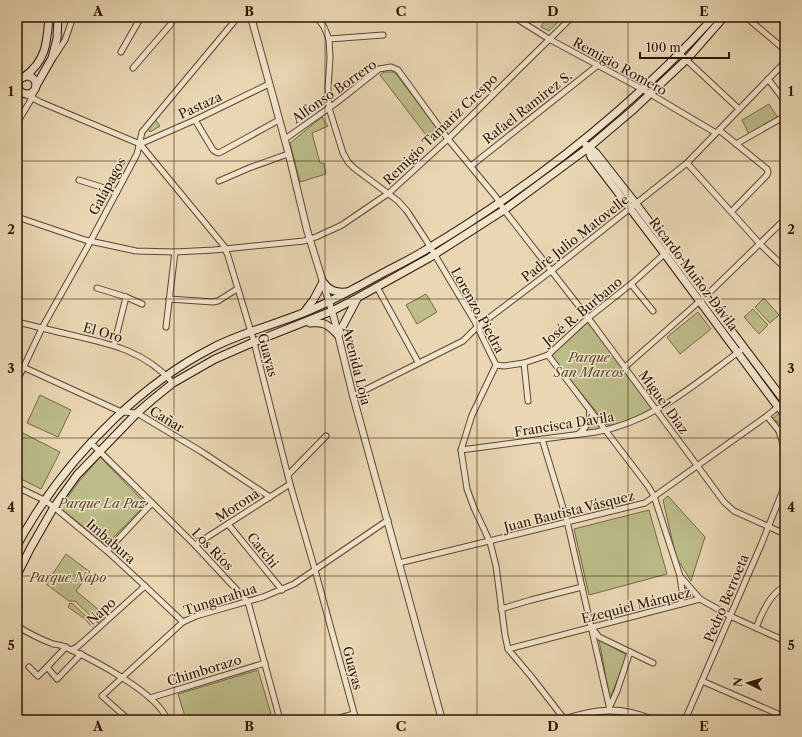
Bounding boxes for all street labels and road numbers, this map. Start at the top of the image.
street label: Remigio Romero [570,34,670,98]
street label: Alfonso Borrero [288,56,379,127]
street label: Rafael Ramirez S. [479,67,575,147]
street label: Remigio Tamariz Crespo [379,70,501,188]
street label: Pastaza [176,88,224,122]
street label: Galápagos [85,154,129,218]
street label: Padre Julio Matovelle [518,191,632,285]
street label: Ricardo Muñoz Dávila [646,214,742,334]
street label: Lorenzo Piedra [448,264,508,356]
street label: José R. Burbano [538,273,625,350]
street label: El Oro [81,319,125,345]
street label: Avenida Loja [339,324,374,407]
street label: Guayas [255,331,282,379]
street label: Miguel Diaz [636,367,693,437]
street label: Cañar [147,403,188,436]
street label: Francisca Dávila [513,408,615,440]
street label: Morona [212,485,262,525]
street label: Juan Bautista Vásquez [500,487,636,535]
street label: Imbabura [83,515,139,567]
street label: Los Ríos [189,524,237,574]
street label: Carchi [244,529,282,571]
street label: Pedro Berroeta [700,551,752,644]
street label: Tungurahua [182,580,259,618]
street label: Ezequiel Márquez [580,584,693,626]
street label: Napo [83,594,119,628]
street label: Guayas [340,644,367,692]
street label: Chimborazo [165,651,243,689]

